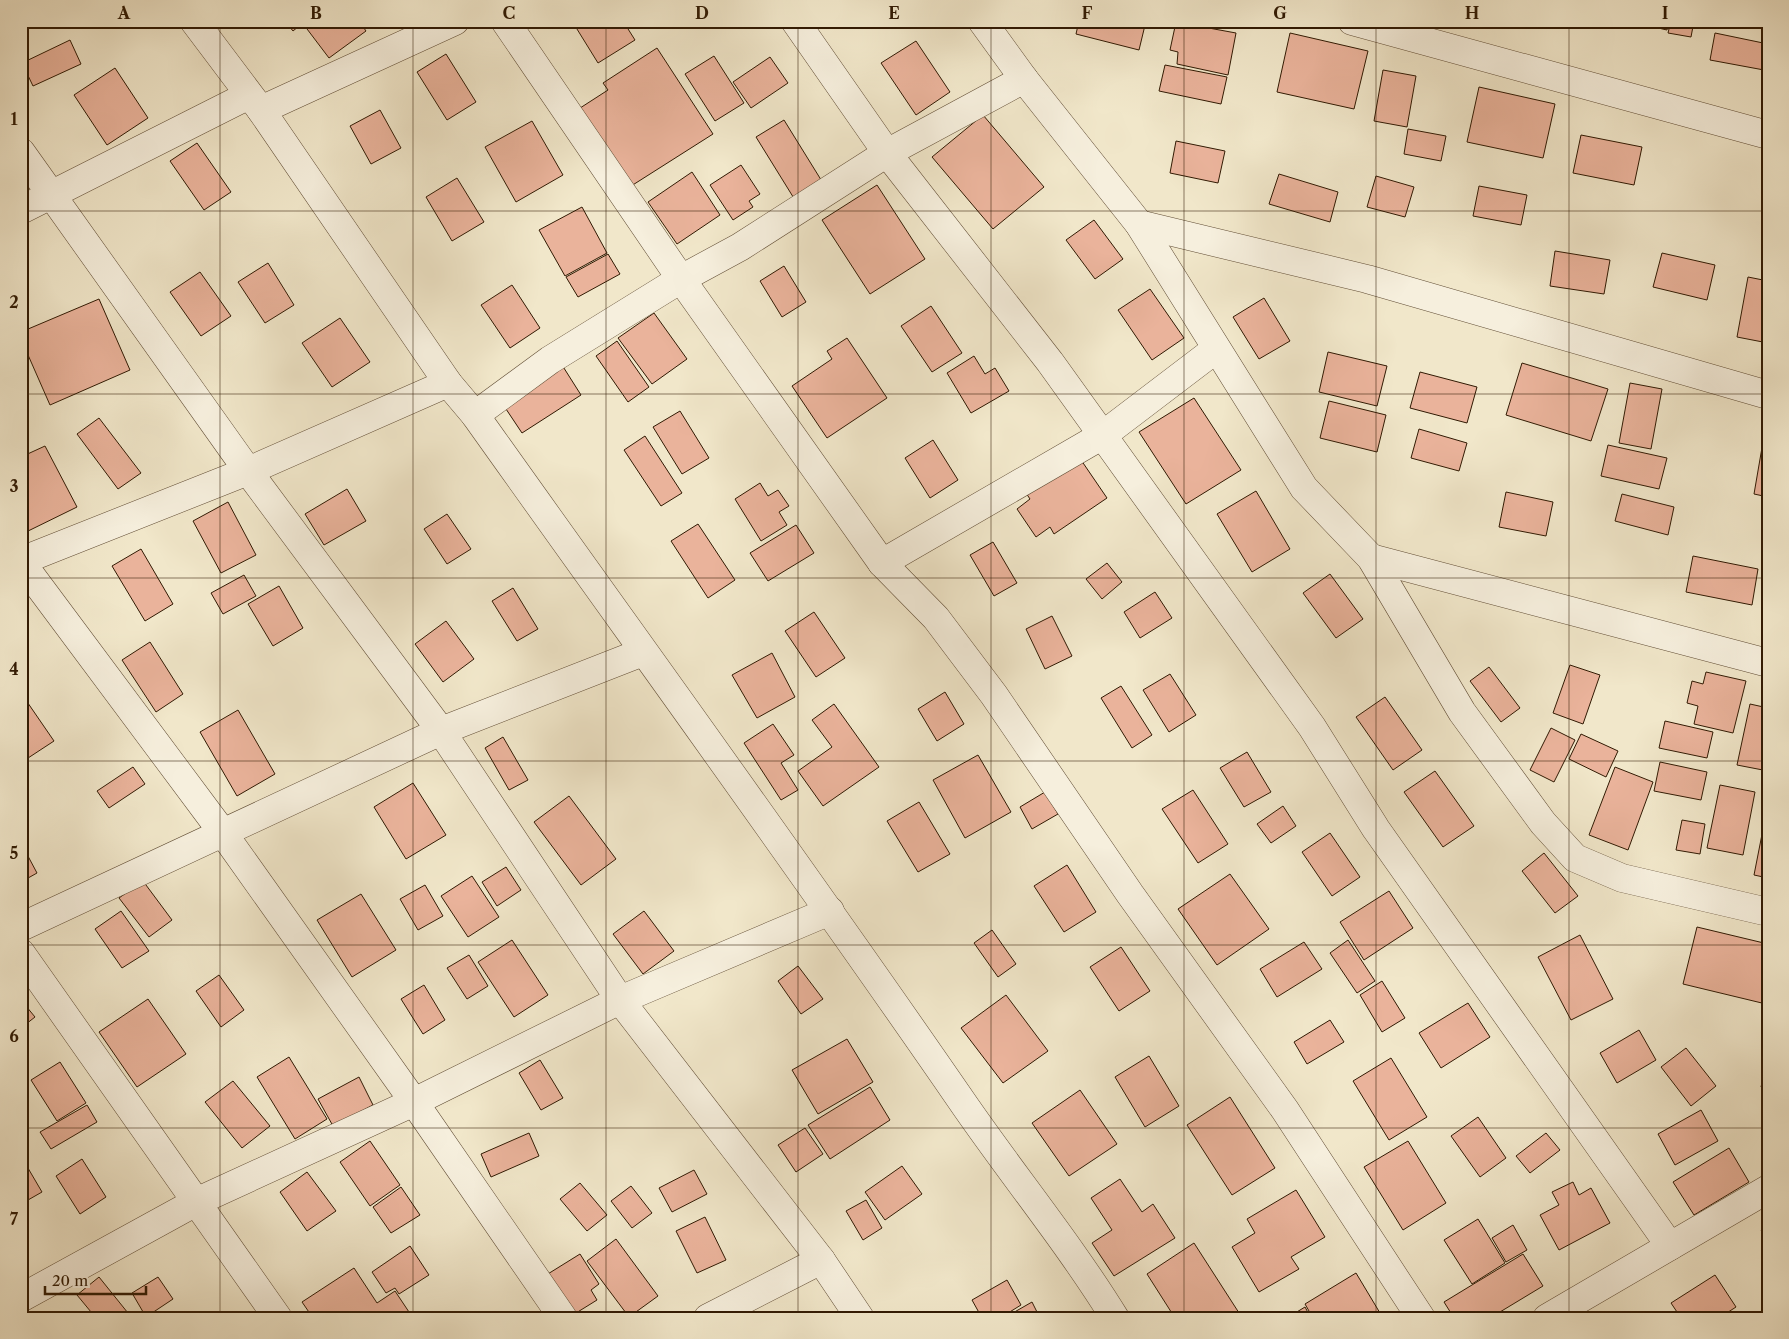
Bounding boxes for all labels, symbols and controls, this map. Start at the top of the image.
text: A [117,3,131,23]
text: B [310,3,322,23]
text: C [503,3,515,23]
text: D [695,3,709,23]
text: E [888,3,900,23]
text: F [1082,3,1093,23]
text: G [1273,3,1287,23]
text: H [1465,3,1479,23]
text: I [1662,3,1669,23]
text: 1 [10,109,18,129]
text: 2 [9,292,19,312]
text: 3 [9,476,19,496]
text: 4 [9,659,19,679]
text: 5 [10,843,19,863]
text: 6 [9,1026,19,1046]
text: 7 [10,1209,19,1229]
scale bar [45,1264,146,1296]
text: 20 m [52,1271,88,1290]

